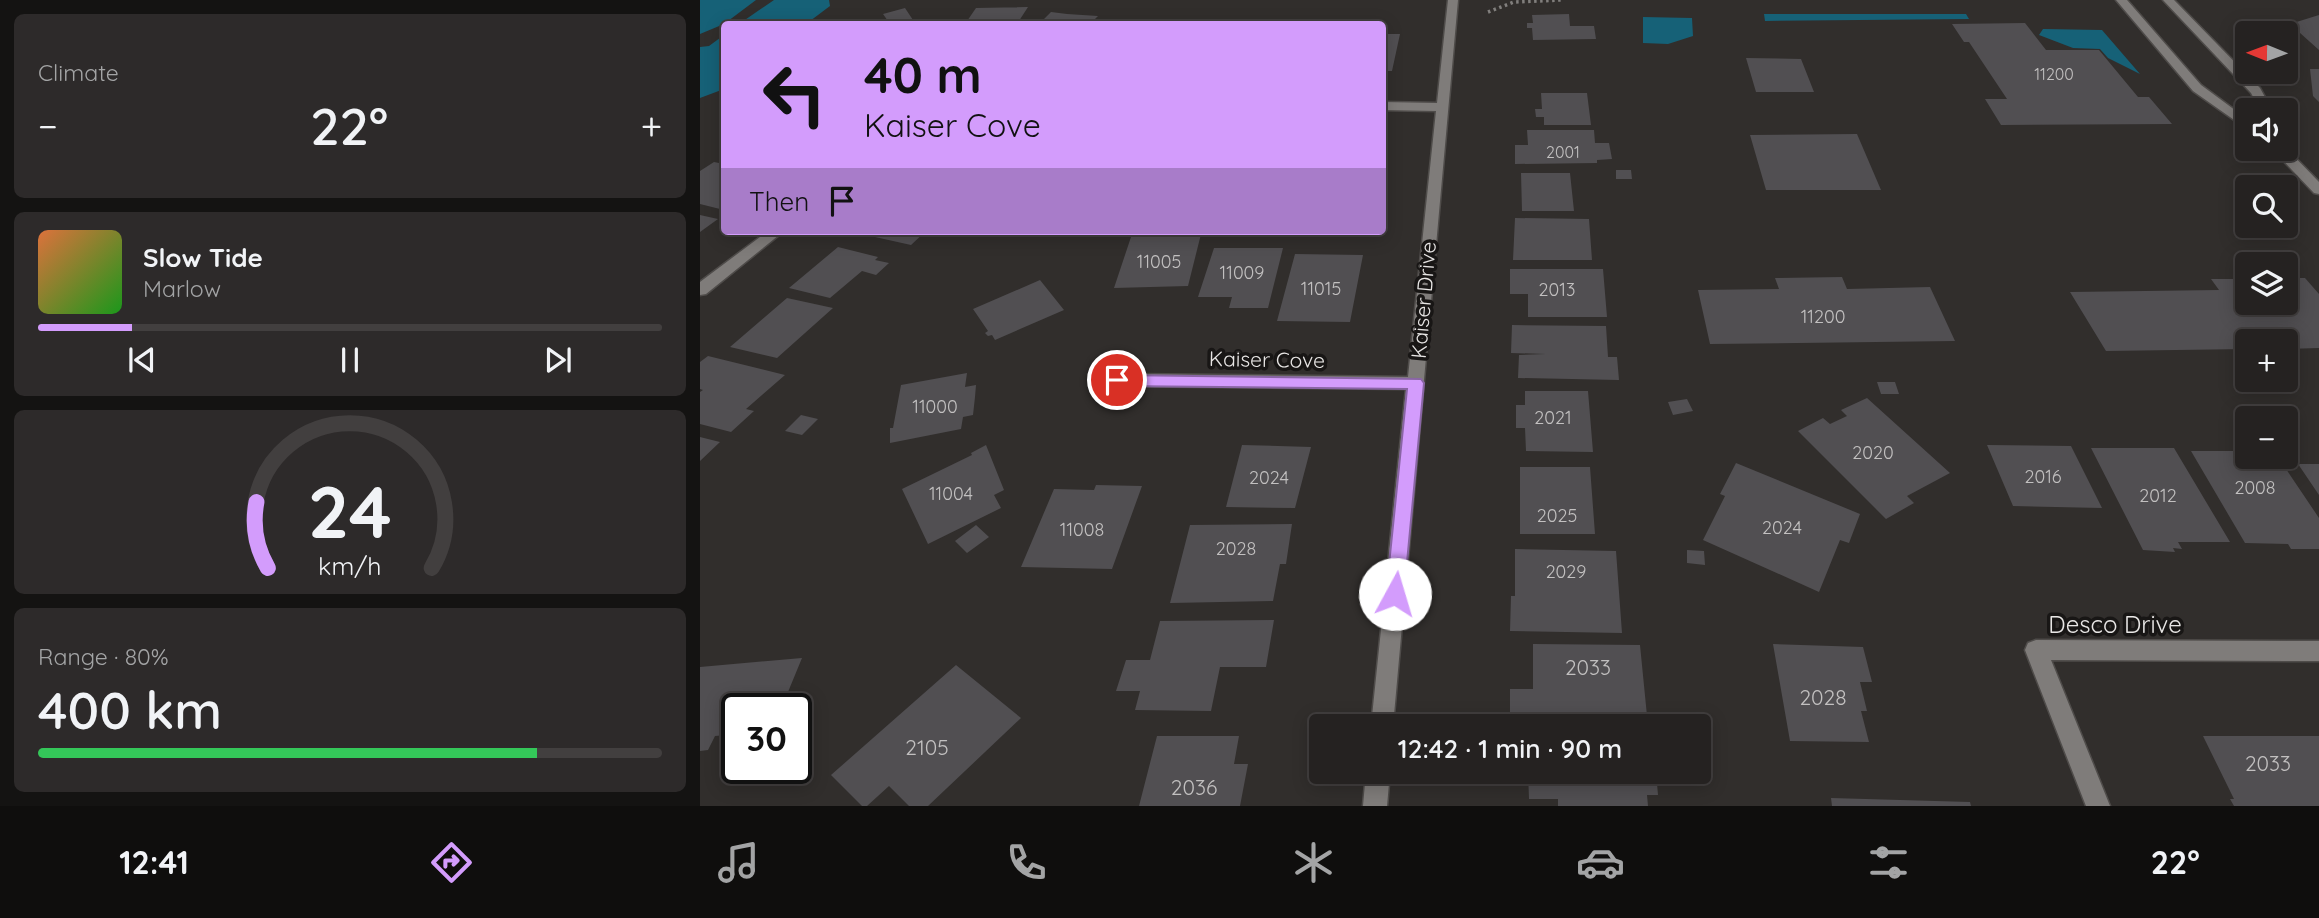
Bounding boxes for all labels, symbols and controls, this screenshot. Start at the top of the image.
north arrow [2235,21,2298,84]
map controls [2235,21,2298,469]
text: 40 m [864,44,982,105]
icon: left [749,49,840,140]
text: Climate [38,58,119,87]
house number: 11200 [2034,64,2074,84]
text: 22° [310,93,388,158]
button: sound [2235,98,2298,161]
text: − [38,102,58,150]
text: + [641,102,662,150]
text: Kaiser Cove [864,105,1041,145]
house number: 2001 [1546,142,1580,162]
button: search [2235,175,2298,238]
icon: arrive [823,182,861,220]
text: Then [749,185,809,218]
street label: Kaiser Drive [1405,240,1441,360]
text: Slow Tide [143,241,263,274]
house number: 11005 [1137,250,1181,273]
button: layers [2235,252,2298,315]
house number: 11009 [1220,261,1264,284]
text: Marlow [143,274,221,303]
house number: 11015 [1301,277,1341,300]
house number: 2013 [1539,278,1575,301]
house number: 11200 [1801,305,1845,328]
button: + [2235,329,2298,392]
icon: previous [123,341,161,379]
icon: pause [331,341,369,379]
icon: next [539,341,577,379]
street label: Kaiser Cove [1209,345,1325,373]
pin [1087,350,1147,410]
icon: arrive [1098,361,1136,399]
house number: 11000 [912,395,958,418]
house number: 2021 [1534,406,1572,429]
button: − [2235,406,2298,469]
house number: 2020 [1852,441,1894,464]
text: 24 [308,465,392,556]
house number: 2016 [2024,465,2062,488]
house number: 2024 [1249,466,1289,489]
house number: 2008 [2234,476,2276,499]
house number: 11004 [929,482,973,505]
house number: 2012 [2139,484,2177,507]
house number: 2025 [1537,504,1577,527]
house number: 2024 [1762,516,1802,539]
house number: 11008 [1060,518,1104,541]
house number: 2028 [1216,537,1256,560]
text: km/h [318,550,382,581]
position arrow [1358,557,1432,631]
house number: 2029 [1546,560,1586,583]
street label: Desco Drive [2048,609,2182,639]
text: Range · 80% [38,642,169,671]
house number: 2033 [1565,654,1611,680]
text: 400 km [38,677,222,742]
house number: 2028 [1799,684,1847,710]
speed limit sign: 30 [721,693,812,784]
text: 12:42 · 1 min · 90 m [1398,732,1622,765]
house number: 2105 [905,734,949,760]
house number: 2033 [2245,750,2291,776]
house number: 2036 [1171,774,1217,800]
icon: directions [427,838,476,887]
icon: music [714,838,763,887]
icon: phone [1002,838,1051,887]
icon: climate [1289,838,1338,887]
icon: car [1576,838,1625,887]
icon: filters [1864,838,1913,887]
text: 12:41 [119,842,189,882]
text: 22° [2151,842,2200,882]

